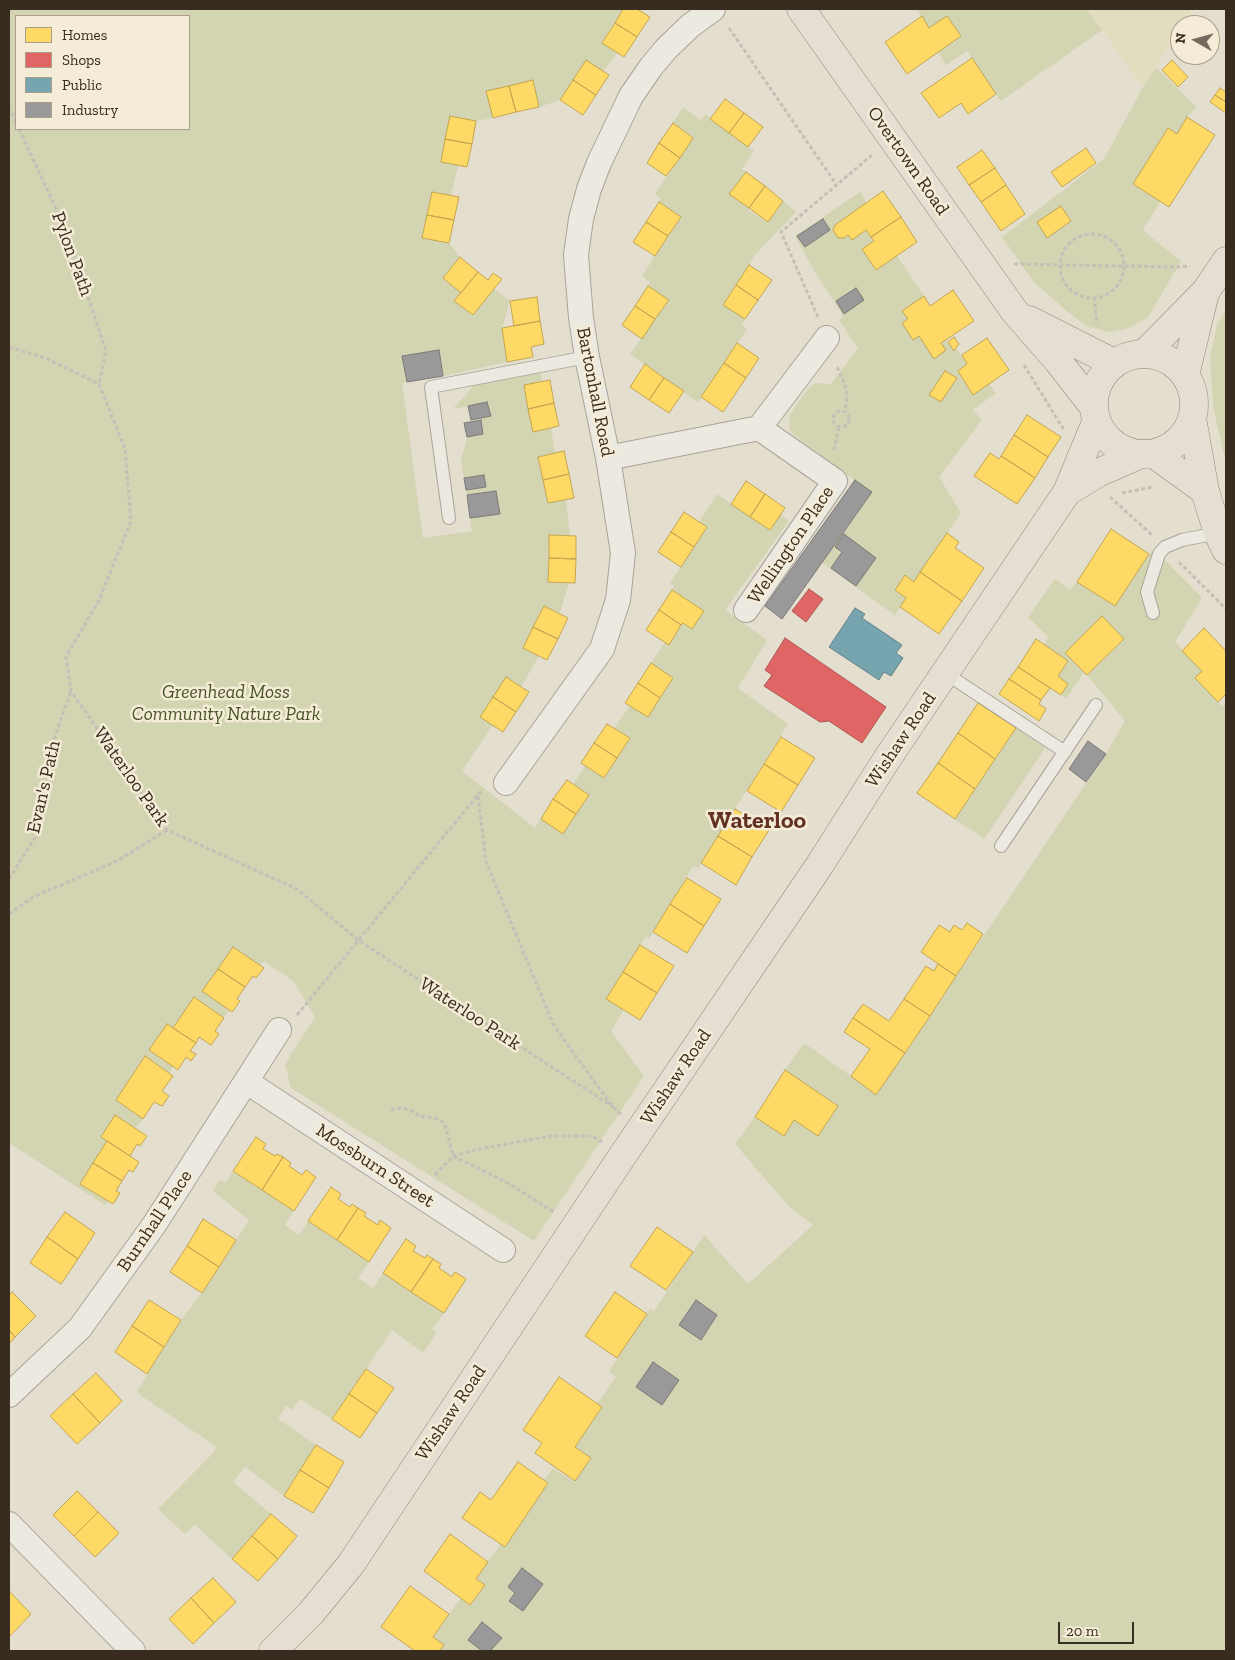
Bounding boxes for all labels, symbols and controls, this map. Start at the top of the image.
legend [15,15,190,130]
north arrow [1170,15,1220,65]
text: Homes [62,26,107,44]
text: N [1172,32,1190,45]
text: Shops [62,51,101,69]
text: Public [62,76,102,94]
text: Industry [62,101,118,119]
street label: Overtown Road [862,102,954,220]
street label: Pylon Path [46,209,98,299]
street label: Bartonhall Road [571,325,619,459]
street label: Wellington Place [743,482,839,608]
park label: Greenhead Moss Community Nature Park [132,682,320,726]
street label: Wishaw Road [861,688,941,792]
street label: Waterloo Park [88,723,174,831]
street label: Evan's Path [22,738,66,836]
district label: Waterloo [708,807,806,835]
street label: Waterloo Park [415,973,525,1055]
street label: Wishaw Road [636,1025,716,1129]
street label: Mossburn Street [311,1119,439,1213]
street label: Burnhall Place [113,1166,197,1276]
street label: Wishaw Road [411,1361,491,1465]
scale bar [1060,1612,1136,1644]
text: 20 m [1066,1622,1099,1640]

